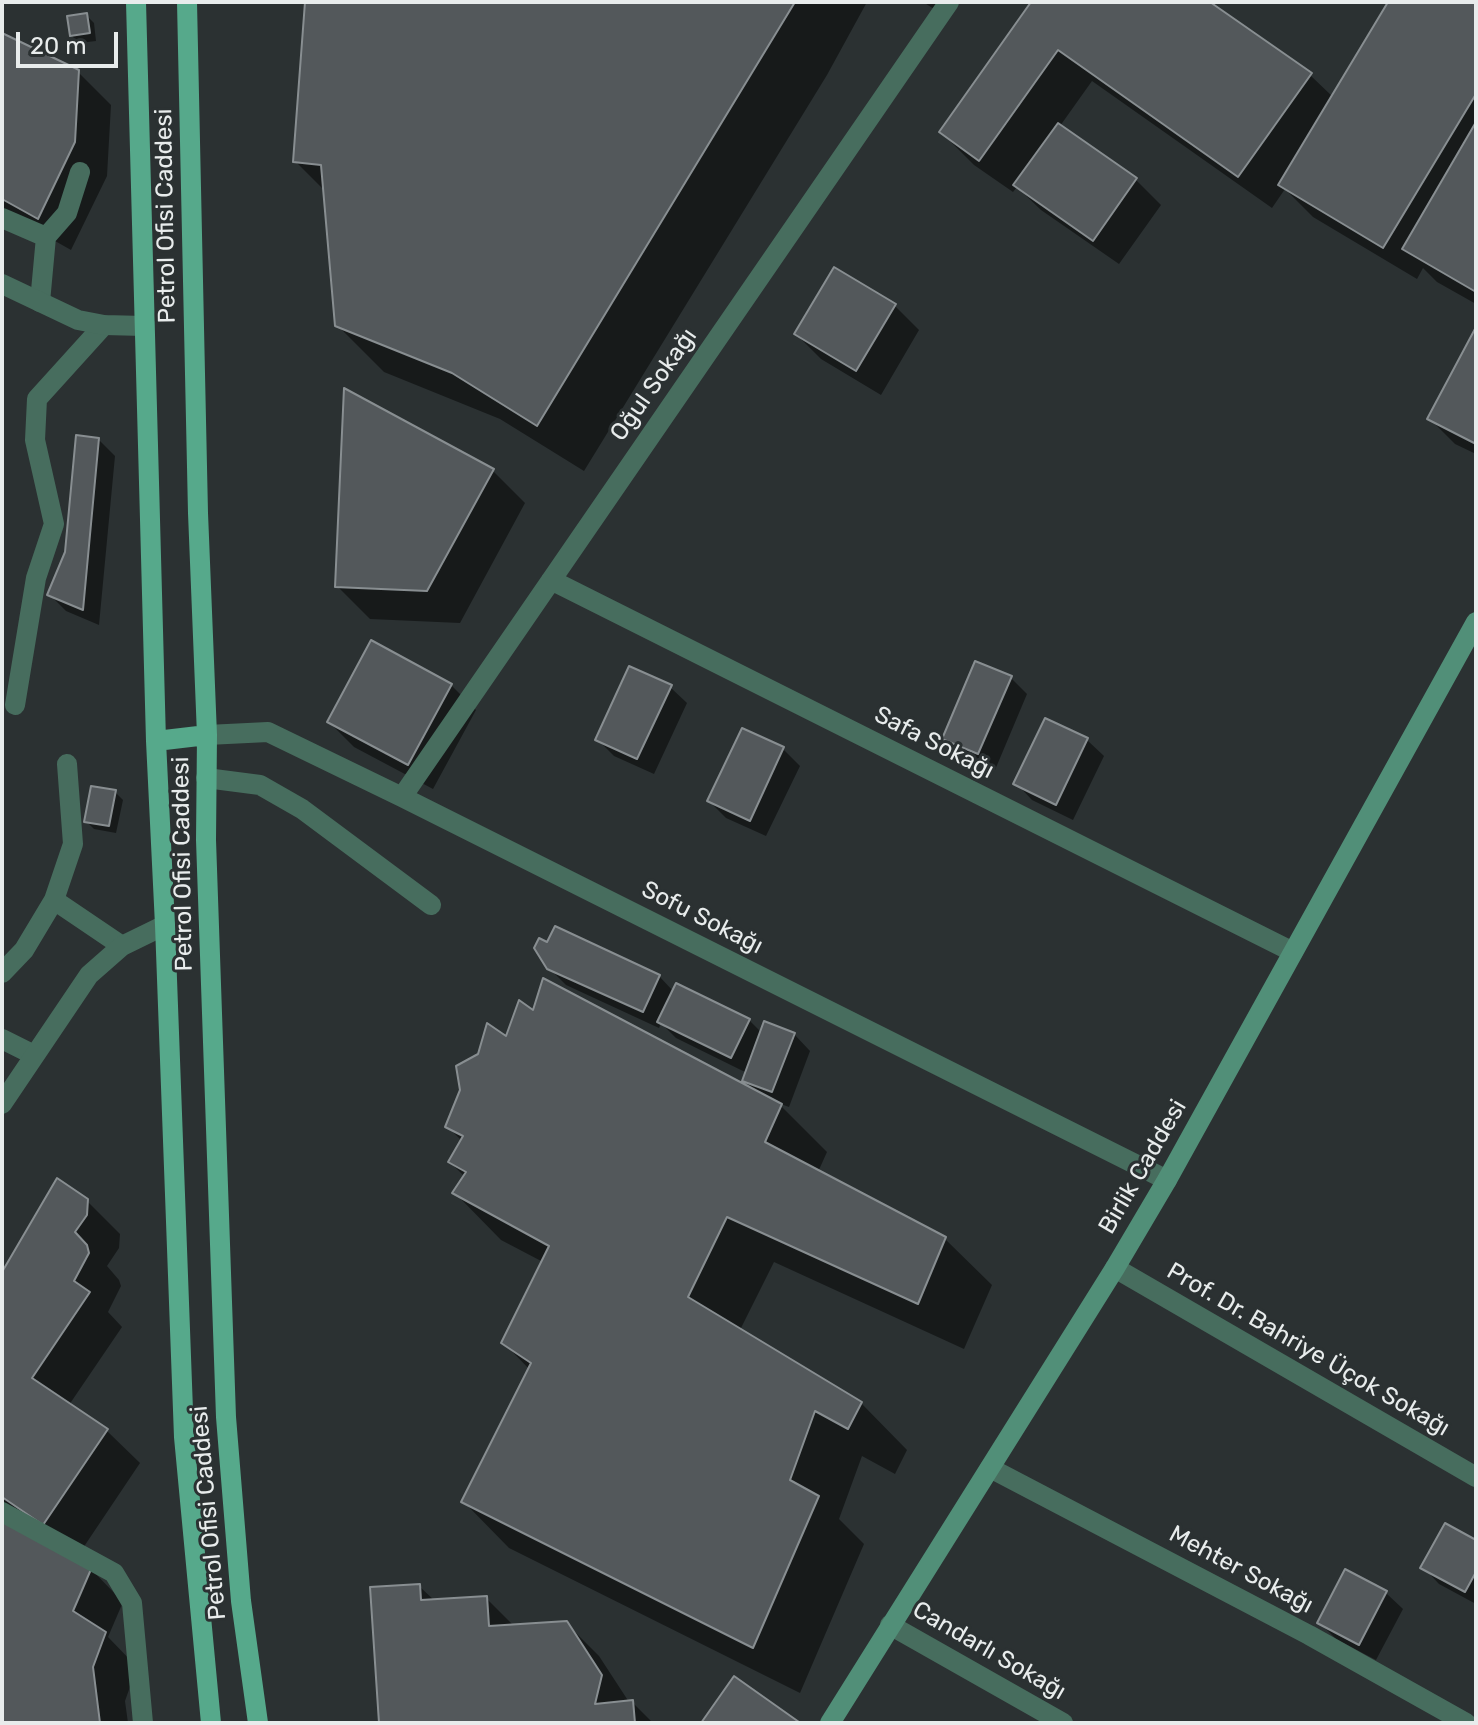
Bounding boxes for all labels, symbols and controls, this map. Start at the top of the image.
scale bar [20,16,122,66]
text: 20 m [30,32,87,60]
street label: Petrol Ofisi Caddesi [150,108,182,324]
street label: Oğul Sokağı [605,323,703,447]
street label: Safa Sokağı [869,701,999,785]
street label: Petrol Ofisi Caddesi [167,756,199,972]
street label: Sofu Sokağı [637,875,767,961]
street label: Birlik Caddesi [1093,1095,1193,1239]
street label: Prof. Dr. Bahriye Üçok Sokağı [1161,1257,1455,1443]
street label: Petrol Ofisi Caddesi [185,1405,233,1621]
street label: Mehter Sokağı [1164,1520,1318,1620]
street label: Candarlı Sokağı [907,1595,1071,1707]

